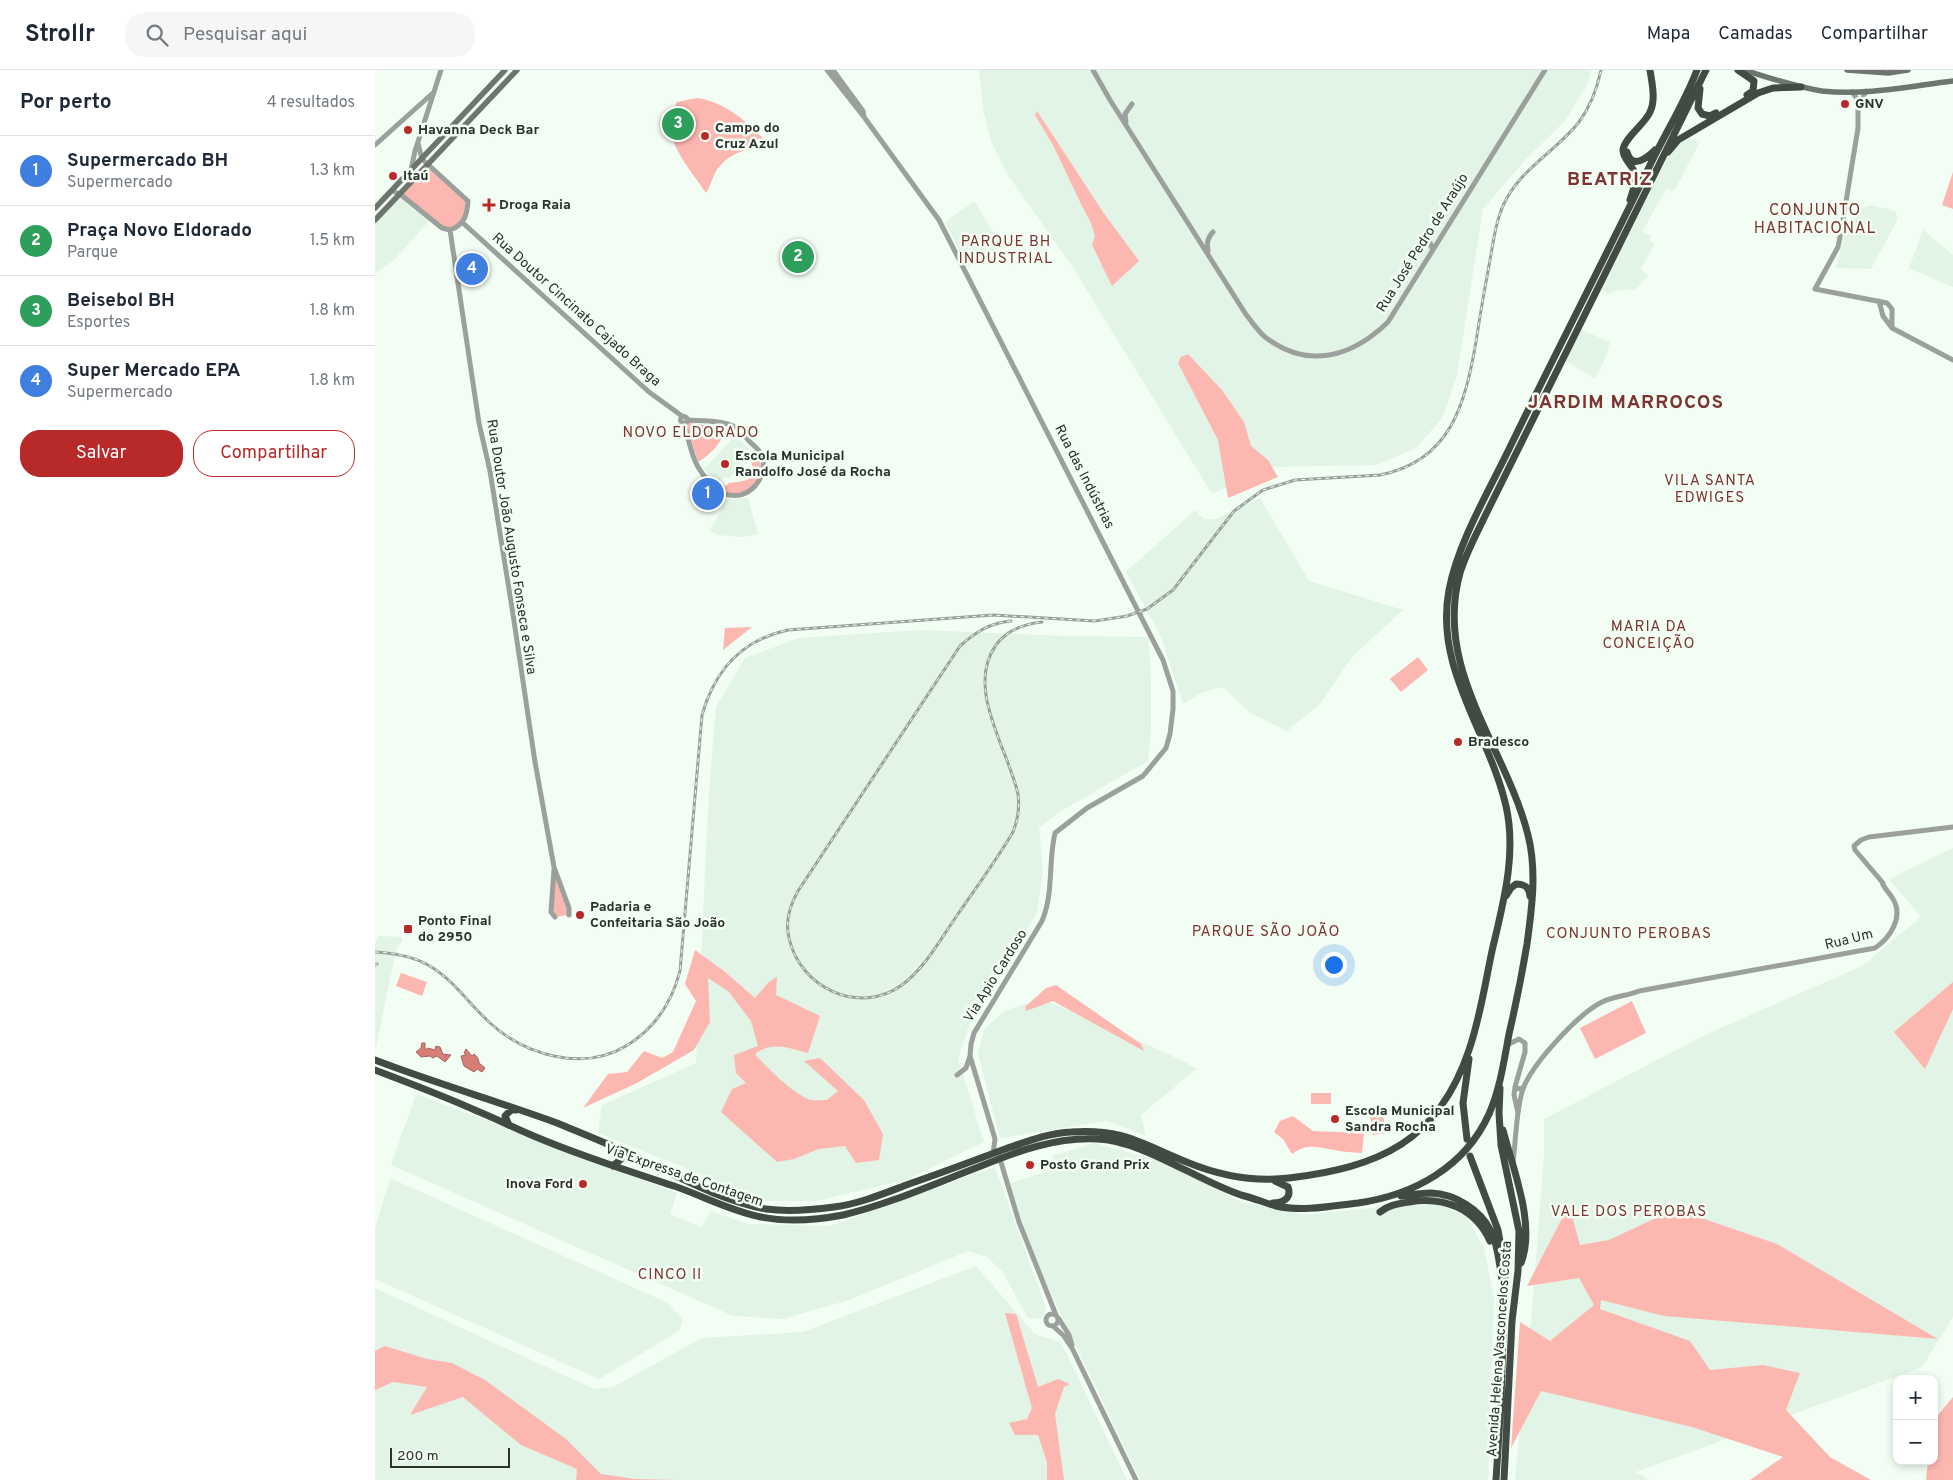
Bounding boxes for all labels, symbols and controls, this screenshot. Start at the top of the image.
search box [125,12,475,57]
text: Strollr [25,20,95,50]
icon: search [143,21,171,49]
text: Pesquisar aqui [183,23,307,47]
text: Mapa [1647,23,1690,46]
text: Camadas [1718,23,1793,46]
text: Compartilhar [1821,23,1928,46]
text: Por perto [20,89,112,116]
text: 4 resultados [267,93,355,113]
place label: GNV [1855,96,1884,113]
marker: GNV [1839,98,1851,110]
pin: 3 [662,105,694,143]
place label: Campo do Cruz Azul [715,120,780,153]
place label: Havanna Deck Bar [418,122,539,139]
marker: Havanna Deck Bar [402,124,414,136]
marker: Campo do Cruz Azul [699,130,711,142]
text: Supermercado BH [67,149,228,173]
text: 1 [33,161,39,181]
text: 1.3 km [310,161,355,181]
place label: Itaú [403,168,429,185]
district label: BEATRIZ [1567,168,1653,192]
marker: Itaú [387,170,399,182]
street label: Rua José Pedro de Araújo [1373,170,1473,316]
text: Supermercado [67,173,173,193]
place label: Droga Raia [499,197,571,214]
marker: Droga Raia [483,199,495,211]
district label: CONJUNTO HABITACIONAL [1754,201,1876,239]
text: Praça Novo Eldorado [67,219,252,243]
street label: Rua Doutor Cincinato Cajado Braga [488,230,664,390]
text: 2 [31,231,41,251]
text: 1.5 km [310,231,355,251]
district label: PARQUE BH INDUSTRIAL [959,233,1053,269]
pin: 2 [782,238,814,276]
text: Parque [67,243,118,263]
pin: 4 [456,250,488,288]
text: Beisebol BH [67,289,175,313]
text: 3 [31,301,41,321]
text: 1.8 km [310,301,355,321]
text: Esportes [67,313,130,333]
text: Super Mercado EPA [67,359,241,383]
text: 4 [31,371,41,391]
text: 1.8 km [310,371,355,391]
text: Supermercado [67,383,173,403]
district label: JARDIM MARROCOS [1528,391,1724,415]
street label: Rua Doutor João Augusto Fonseca e Silva [482,418,540,676]
street label: Rua das Indústrias [1050,422,1118,532]
district label: NOVO ELDORADO [623,424,759,443]
button: Salvar [20,430,183,477]
button: Compartilhar [193,430,355,477]
place label: Escola Municipal Randolfo José da Rocha [735,448,891,481]
marker: Escola Municipal Randolfo José da Rocha [719,458,731,470]
district label: VILA SANTA EDWIGES [1664,472,1756,508]
pin: 1 [692,475,724,513]
district label: MARIA DA CONCEIÇÃO [1603,618,1695,654]
place label: Bradesco [1468,734,1529,751]
marker: Bradesco [1452,736,1464,748]
place label: Padaria e Confeitaria São João [590,899,725,932]
marker: Padaria e Confeitaria São João [574,909,586,921]
place label: Ponto Final do 2950 [418,913,492,946]
district label: PARQUE SÃO JOÃO [1192,922,1340,942]
marker: Ponto Final do 2950 [402,923,414,935]
district label: CONJUNTO PEROBAS [1546,925,1712,944]
street label: Via Apio Cardoso [961,926,1031,1026]
street label: Rua Um [1823,926,1875,954]
your location [1321,952,1347,978]
place label: Escola Municipal Sandra Rocha [1345,1103,1455,1136]
marker: Escola Municipal Sandra Rocha [1329,1113,1341,1125]
street label: Via Expressa de Contagem [603,1141,765,1211]
place label: Posto Grand Prix [1040,1157,1150,1174]
marker: Posto Grand Prix [1024,1159,1036,1171]
place label: Inova Ford [506,1176,573,1193]
marker: Inova Ford [577,1178,589,1190]
district label: VALE DOS PEROBAS [1551,1203,1707,1222]
street label: Avenida Helena Vasconcelos Costa [1484,1240,1516,1458]
district label: CINCO II [638,1266,702,1285]
map controls [1893,1375,1938,1465]
button: + [1893,1375,1938,1420]
button: − [1893,1420,1938,1465]
scale bar [390,1445,510,1468]
text: 200 m [397,1448,439,1465]

